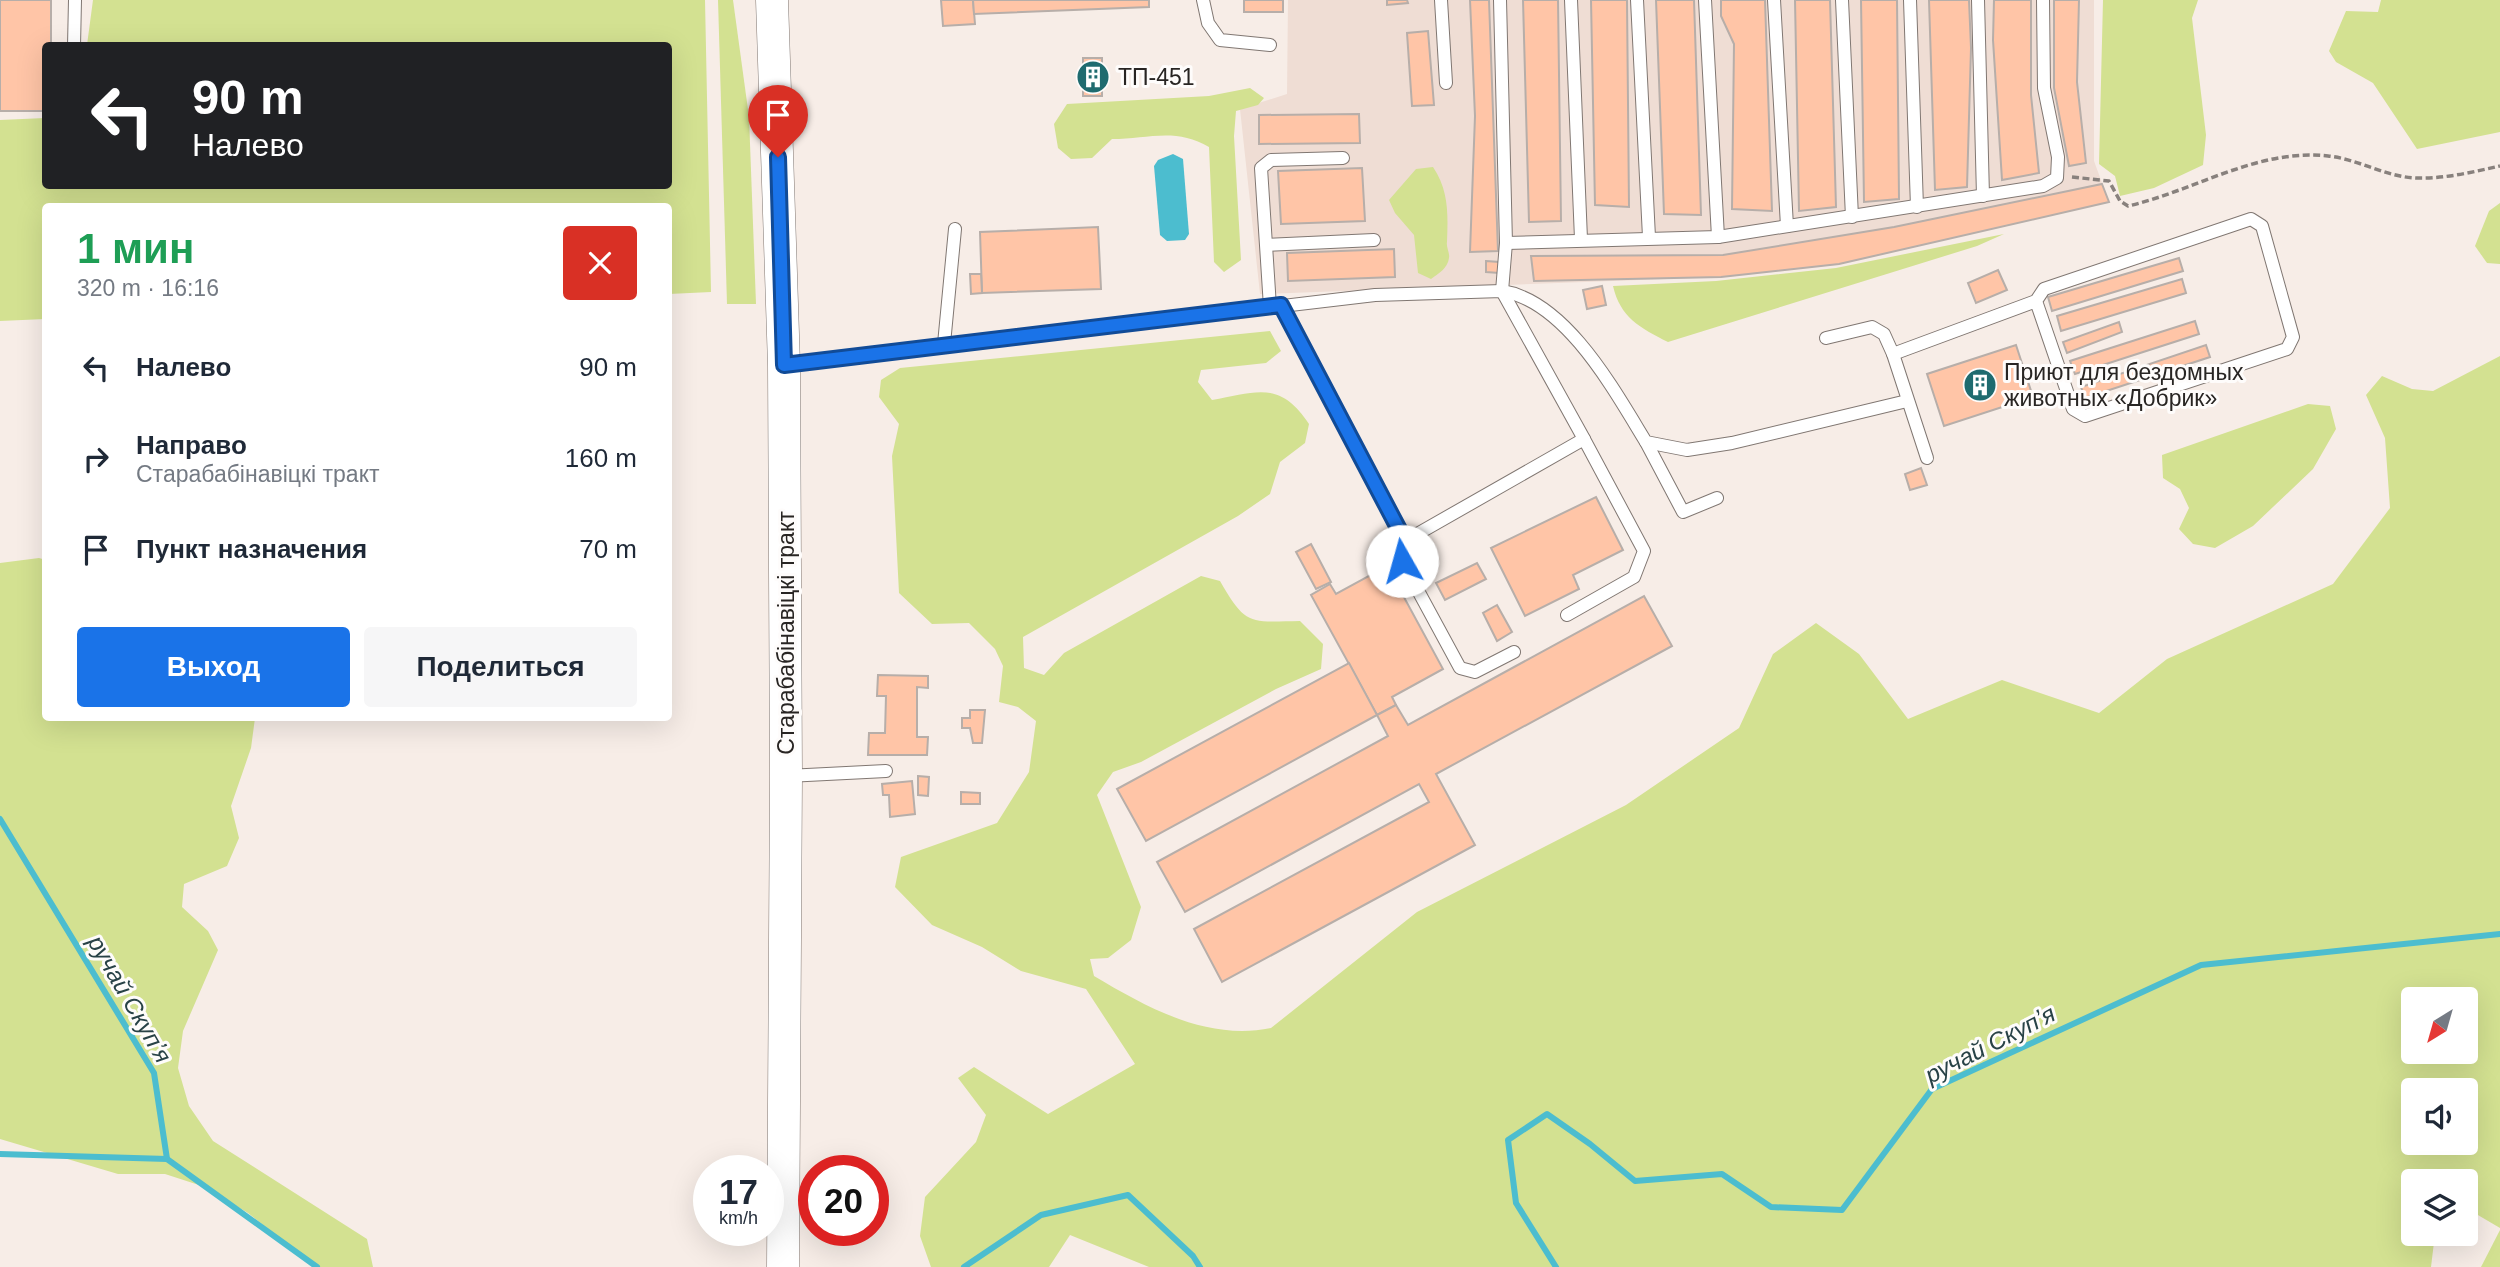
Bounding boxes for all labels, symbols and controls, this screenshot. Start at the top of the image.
building icon: ТП-451 [1074,58,1112,96]
place label: ТП-451 [1118,64,1195,90]
icon: left [77,70,168,161]
text: 90 m [192,70,304,124]
pin [748,85,808,157]
icon: arrive [759,96,797,134]
text: Налево [192,127,304,163]
text: 1 мин [77,225,194,272]
button: close [563,226,637,300]
text: 320 m · 16:16 [77,275,219,301]
icon: left [77,349,115,387]
text: Налево [136,352,231,382]
text: 90 m [579,352,637,382]
place label: Приют для бездомных животных «Добрик» [2004,359,2244,411]
building icon: Приют для бездомных животных «Добрик» [1961,366,1999,404]
text: Направо [136,430,247,460]
icon: right [77,440,115,478]
text: 160 m [565,443,637,473]
text: Старабабінавіцкі тракт [136,461,380,487]
street label: Старабабінавіцкі тракт [773,511,799,755]
position arrow [1365,524,1439,598]
icon: arrive [77,531,115,569]
text: Пункт назначения [136,534,367,564]
text: 70 m [579,534,637,564]
button: Выход [77,627,350,707]
button: Поделиться [364,627,637,707]
water label: ручай Скупʼя [82,930,177,1068]
north arrow [2401,987,2478,1064]
map controls [2401,987,2478,1246]
water label: ручай Скупʼя [1920,1000,2060,1089]
button: sound [2401,1078,2478,1155]
speed limit sign: 20 [798,1155,889,1246]
button: layers [2401,1169,2478,1246]
text: 17 [719,1172,758,1211]
text: km/h [719,1208,758,1228]

